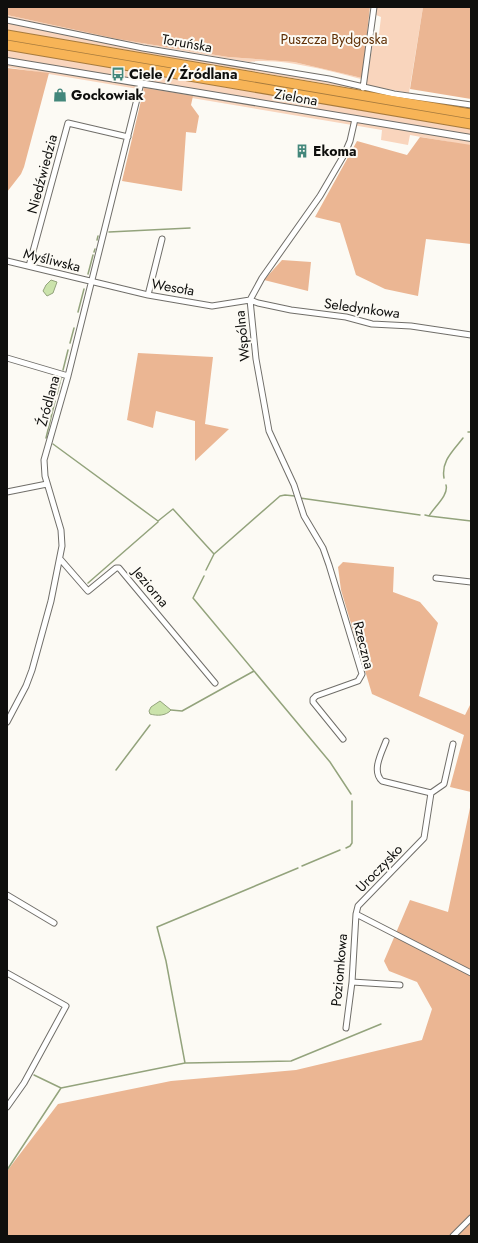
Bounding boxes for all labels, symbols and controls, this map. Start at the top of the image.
street label: Toruńska [160,29,214,57]
park label: Puszcza Bydgoska [281,29,387,49]
place label: Ciele / Źródlana [129,64,237,84]
bus stop icon: Ciele / Źródlana [110,66,126,82]
street label: Zielona [273,83,319,111]
place label: Gockowiak [71,85,144,105]
shop icon: Gockowiak [52,87,68,103]
street label: Niedźwiedzia [22,132,62,216]
place label: Ekoma [313,141,357,161]
building icon: Ekoma [294,143,310,159]
street label: Myśliwska [21,243,83,277]
street label: Wesoła [150,273,196,301]
street label: Seledynkowa [323,293,401,323]
street label: Wspólna [229,310,255,362]
street label: Źródlana [32,373,64,429]
street label: Jeziorna [127,561,174,611]
street label: Rzeczna [348,619,380,671]
street label: Uroczysko [351,839,407,896]
street label: Poziomkowa [326,933,352,1007]

